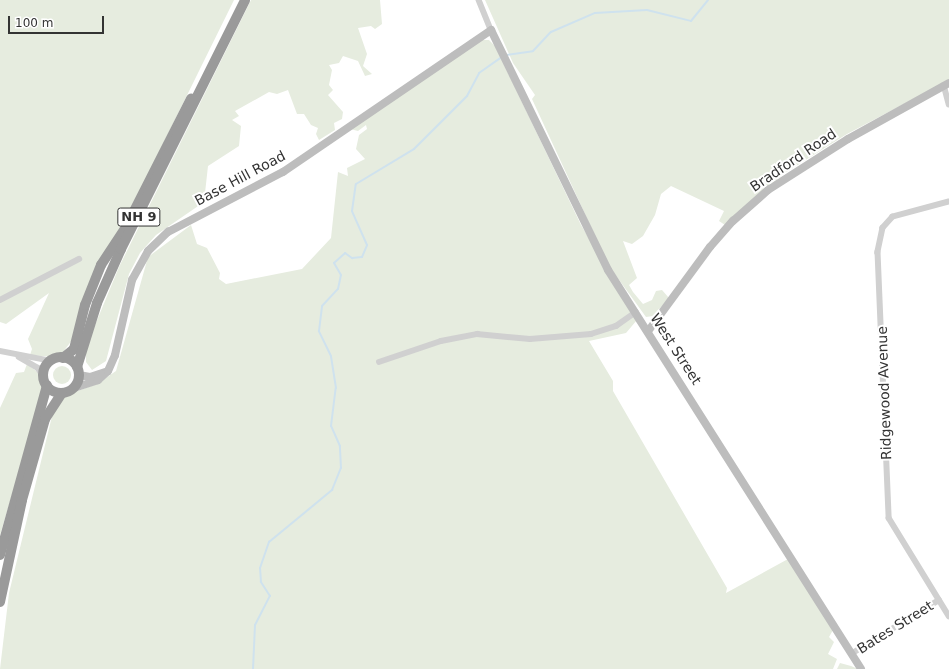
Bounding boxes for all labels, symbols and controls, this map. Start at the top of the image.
scale bar [10,8,106,34]
text: 100 m [15,16,53,30]
street label: Bradford Road [747,125,839,195]
street label: Base Hill Road [192,147,288,209]
road number: NH 9 [117,206,161,228]
street label: West Street [647,310,705,388]
street label: Ridgewood Avenue [873,326,895,460]
street label: Bates Street [854,597,936,657]

